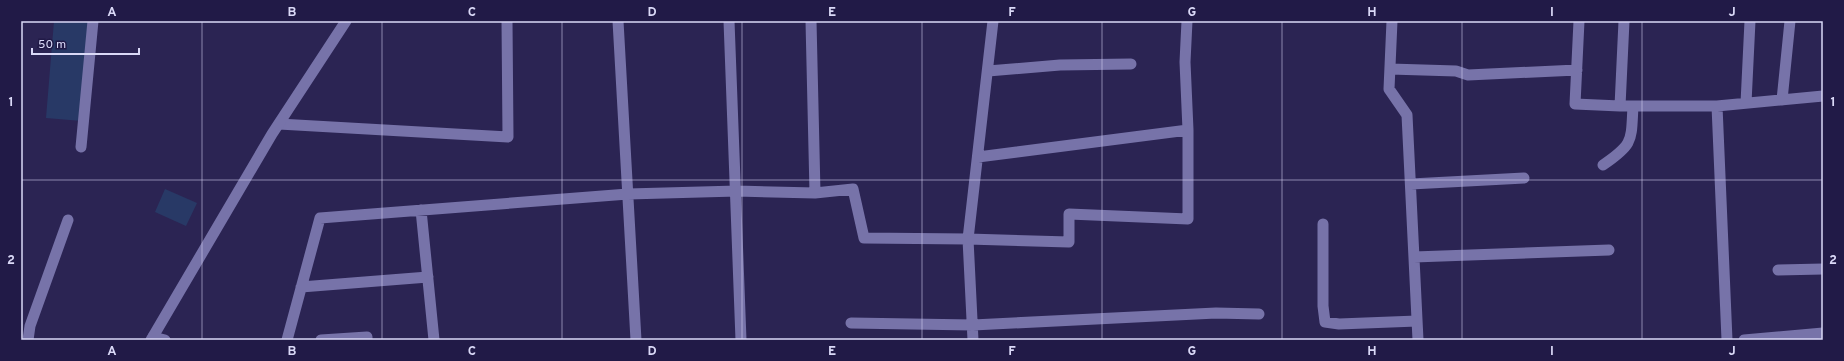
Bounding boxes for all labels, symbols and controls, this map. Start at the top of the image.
text: A [107,5,117,21]
text: B [288,5,297,21]
text: C [468,5,476,21]
text: D [647,5,657,21]
text: E [828,5,836,21]
text: F [1008,5,1016,21]
text: G [1188,5,1197,21]
text: H [1367,5,1377,21]
text: I [1550,5,1554,21]
text: J [1728,5,1736,21]
scale bar [32,30,139,56]
text: 50 m [38,37,66,53]
text: 1 [8,95,14,111]
text: 1 [1830,95,1836,111]
text: 2 [7,253,15,269]
text: 2 [1829,253,1837,269]
text: A [107,344,117,360]
text: B [288,344,297,360]
text: C [468,344,476,360]
text: D [647,344,657,360]
text: E [828,344,836,360]
text: F [1008,344,1016,360]
text: G [1188,344,1197,360]
text: H [1367,344,1377,360]
text: I [1550,344,1554,360]
text: J [1728,344,1736,360]

